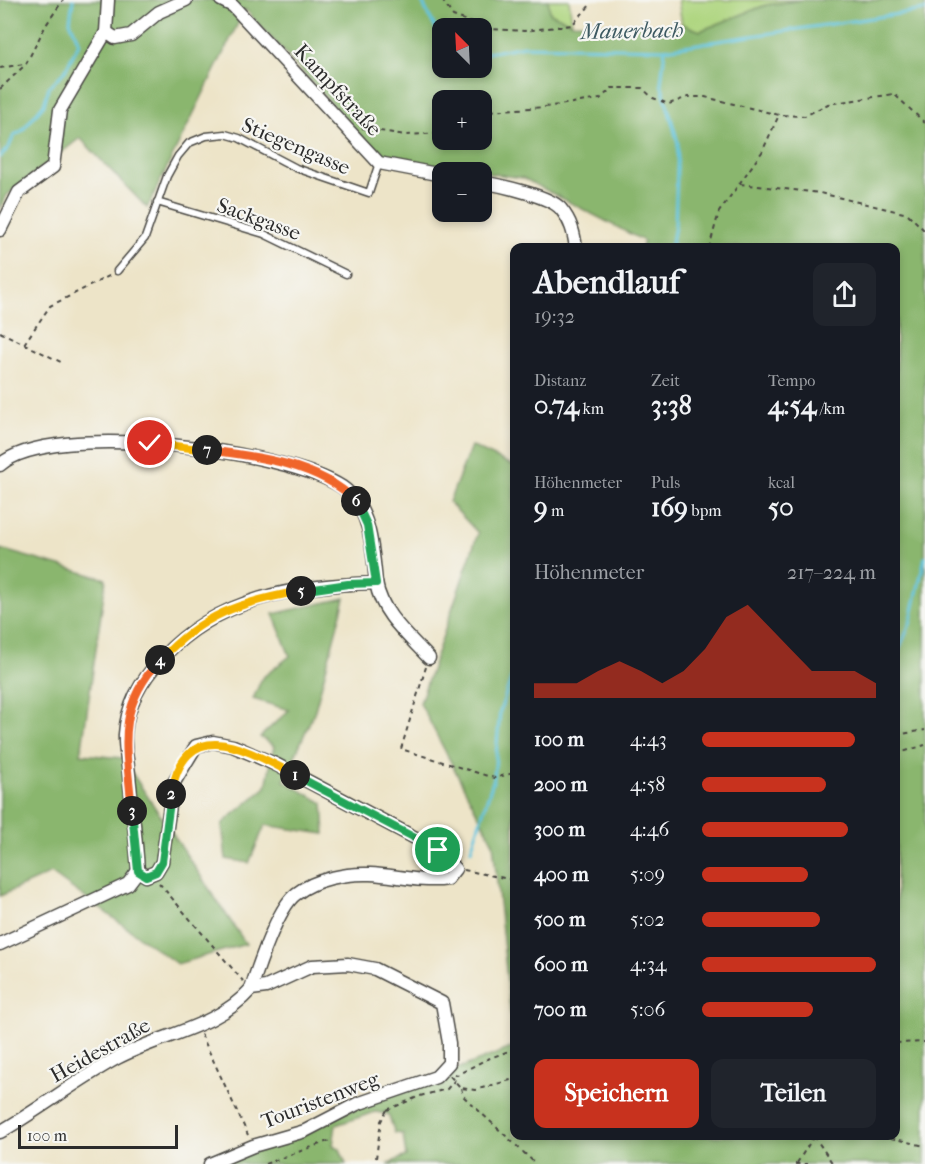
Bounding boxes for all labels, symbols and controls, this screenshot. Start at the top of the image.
water label: Mauerbach [578,17,684,45]
north arrow [432,18,492,78]
map controls [432,18,492,222]
street label: Kampfstraße [289,39,387,141]
button: + [432,90,492,150]
street label: Stiegengasse [238,112,354,180]
button: − [432,162,492,222]
street label: Sackgasse [214,193,304,245]
text: Abendlauf [534,263,680,302]
button: share [813,263,876,326]
text: 19:32 [534,305,575,328]
text: Distanz [534,371,586,390]
text: Zeit [651,371,680,390]
text: Tempo [768,371,815,390]
text: 0.74 [534,390,579,421]
text: 3:38 [651,390,692,421]
text: 4:54 [768,390,816,421]
text: km [579,399,604,418]
text: /km [816,399,845,418]
pin [124,417,175,468]
icon: check [133,426,166,459]
pin: 7 [192,435,222,465]
text: 7 [203,440,211,459]
text: Höhenmeter [534,473,622,492]
text: Puls [651,473,680,492]
text: kcal [768,473,795,492]
pin: 6 [341,486,371,516]
text: 6 [352,491,360,510]
text: 9 [534,492,548,523]
text: 169 [651,492,688,523]
text: 50 [768,492,794,523]
text: m [548,501,564,520]
text: bpm [688,501,722,520]
text: Höhenmeter [534,561,644,584]
text: 217–224 m [787,561,876,584]
pin: 5 [286,576,316,606]
text: 5 [298,581,304,600]
pin: 4 [145,645,175,675]
text: 4 [155,650,165,669]
text: 100 m [534,728,584,751]
text: 4:43 [630,728,667,751]
pin: 1 [280,760,310,790]
text: 1 [292,765,298,784]
text: 200 m [534,773,587,796]
text: 4:58 [630,773,665,796]
pin: 2 [156,779,186,809]
text: 2 [167,784,175,803]
pin: 3 [117,796,147,826]
text: 3 [129,801,135,820]
text: 300 m [534,818,585,841]
text: 4:46 [630,818,669,841]
pin [412,824,463,875]
icon: arrive [421,833,454,866]
text: 400 m [534,863,589,886]
text: 5:09 [630,863,665,886]
text: 500 m [534,908,586,931]
text: 5:02 [630,908,665,931]
text: 600 m [534,953,588,976]
text: 4:34 [630,953,667,976]
text: 700 m [534,998,587,1021]
text: 5:06 [630,998,665,1021]
street label: Heidestraße [46,1013,154,1087]
button: Speichern [534,1059,699,1128]
button: Teilen [711,1059,876,1128]
street label: Touristenweg [258,1066,383,1133]
scale bar [18,1122,178,1150]
text: 100 m [27,1126,67,1145]

